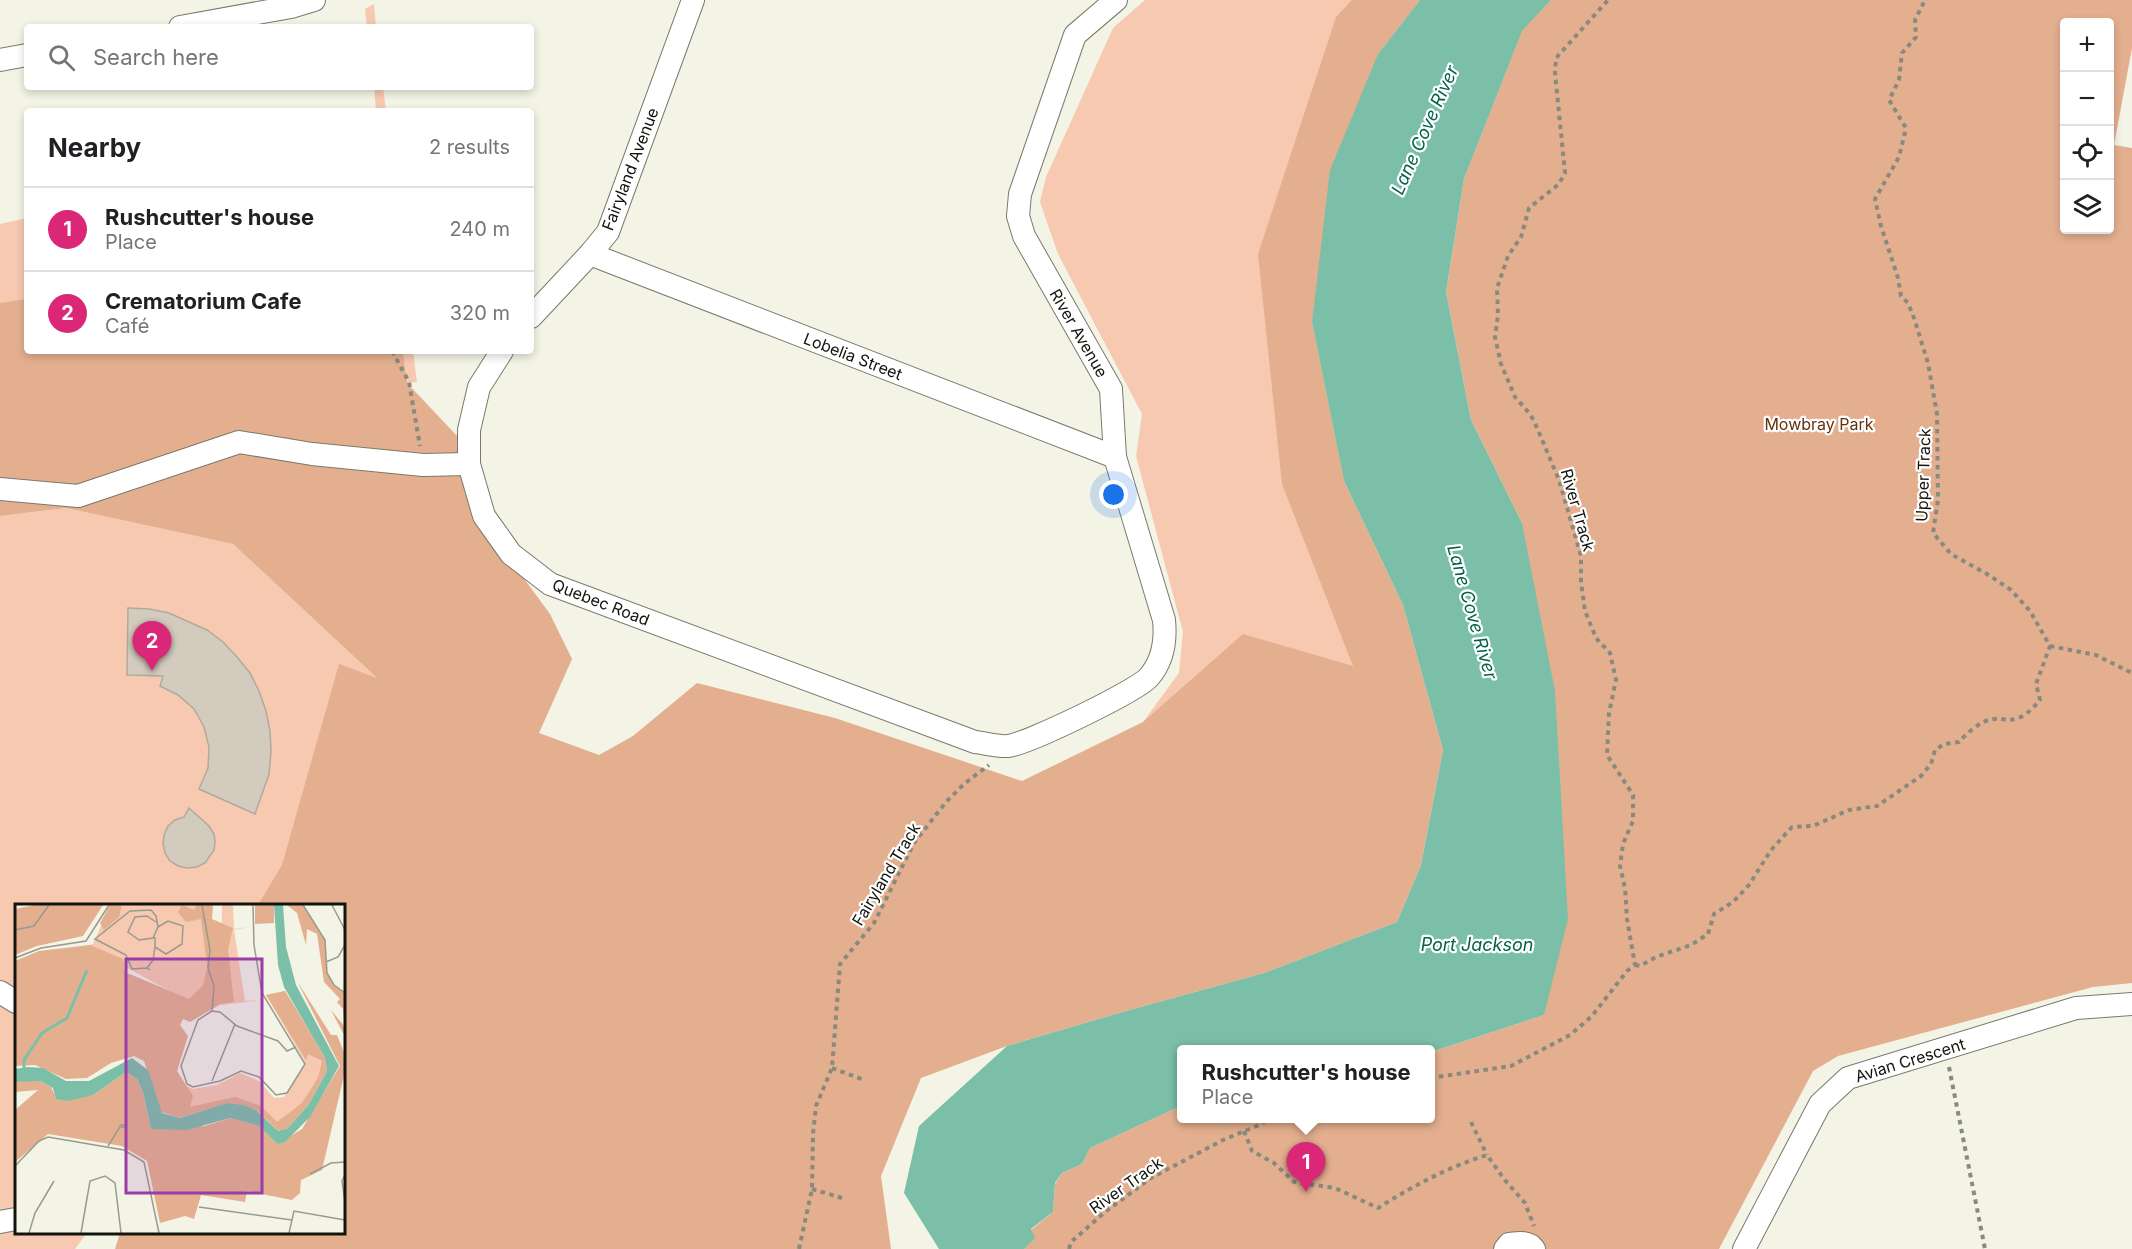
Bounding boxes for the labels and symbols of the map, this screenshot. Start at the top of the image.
water label: Lane Cove River [1387,61,1463,198]
street label: Fairyland Avenue [597,105,663,233]
street label: River Avenue [1046,285,1112,381]
street label: Lobelia Street [801,328,905,384]
park label: Mowbray Park [1764,414,1874,434]
street label: Upper Track [1911,428,1935,522]
street label: River Track [1557,466,1599,554]
your location [1099,480,1128,509]
water label: Lane Cove River [1443,542,1502,683]
street label: Quebec Road [550,574,652,630]
pin: 2 [132,622,172,671]
street label: Fairyland Track [847,819,925,929]
inset map [15,904,345,1234]
water label: Port Jackson [1421,934,1533,955]
street label: Avian Crescent [1852,1034,1968,1086]
pin: 1 [1286,1142,1326,1192]
street label: River Track [1085,1152,1167,1218]

